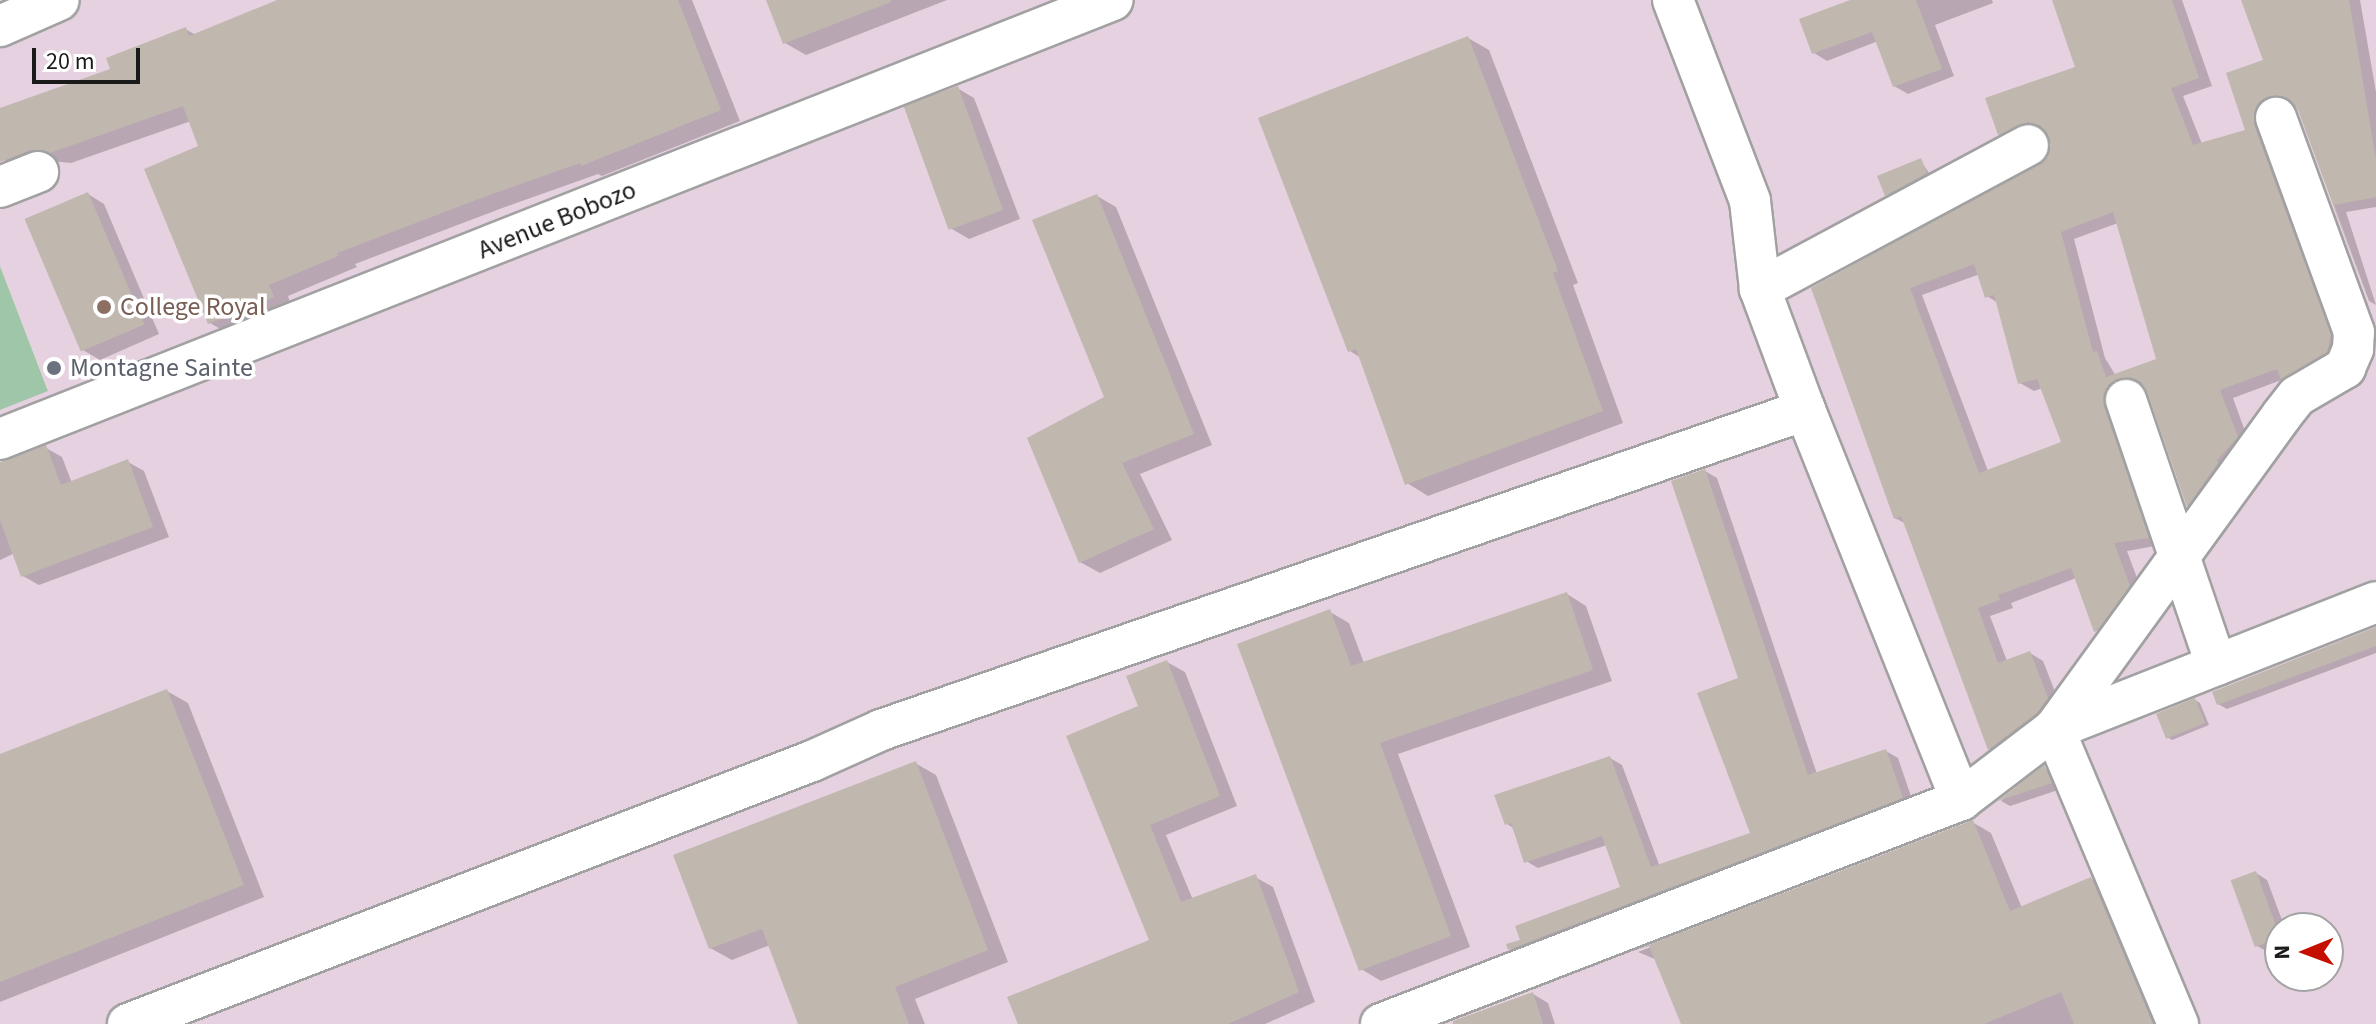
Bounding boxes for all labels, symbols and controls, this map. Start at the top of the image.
scale bar [36,32,144,82]
text: 20 m [46,44,95,79]
street label: Avenue Bobozo [473,174,641,266]
place label: College Royal [120,291,266,323]
marker: College Royal [95,298,113,316]
place label: Montagne Sainte [70,352,253,384]
marker: Montagne Sainte [45,359,63,377]
north arrow [2264,912,2344,992]
text: N [2266,945,2298,960]

